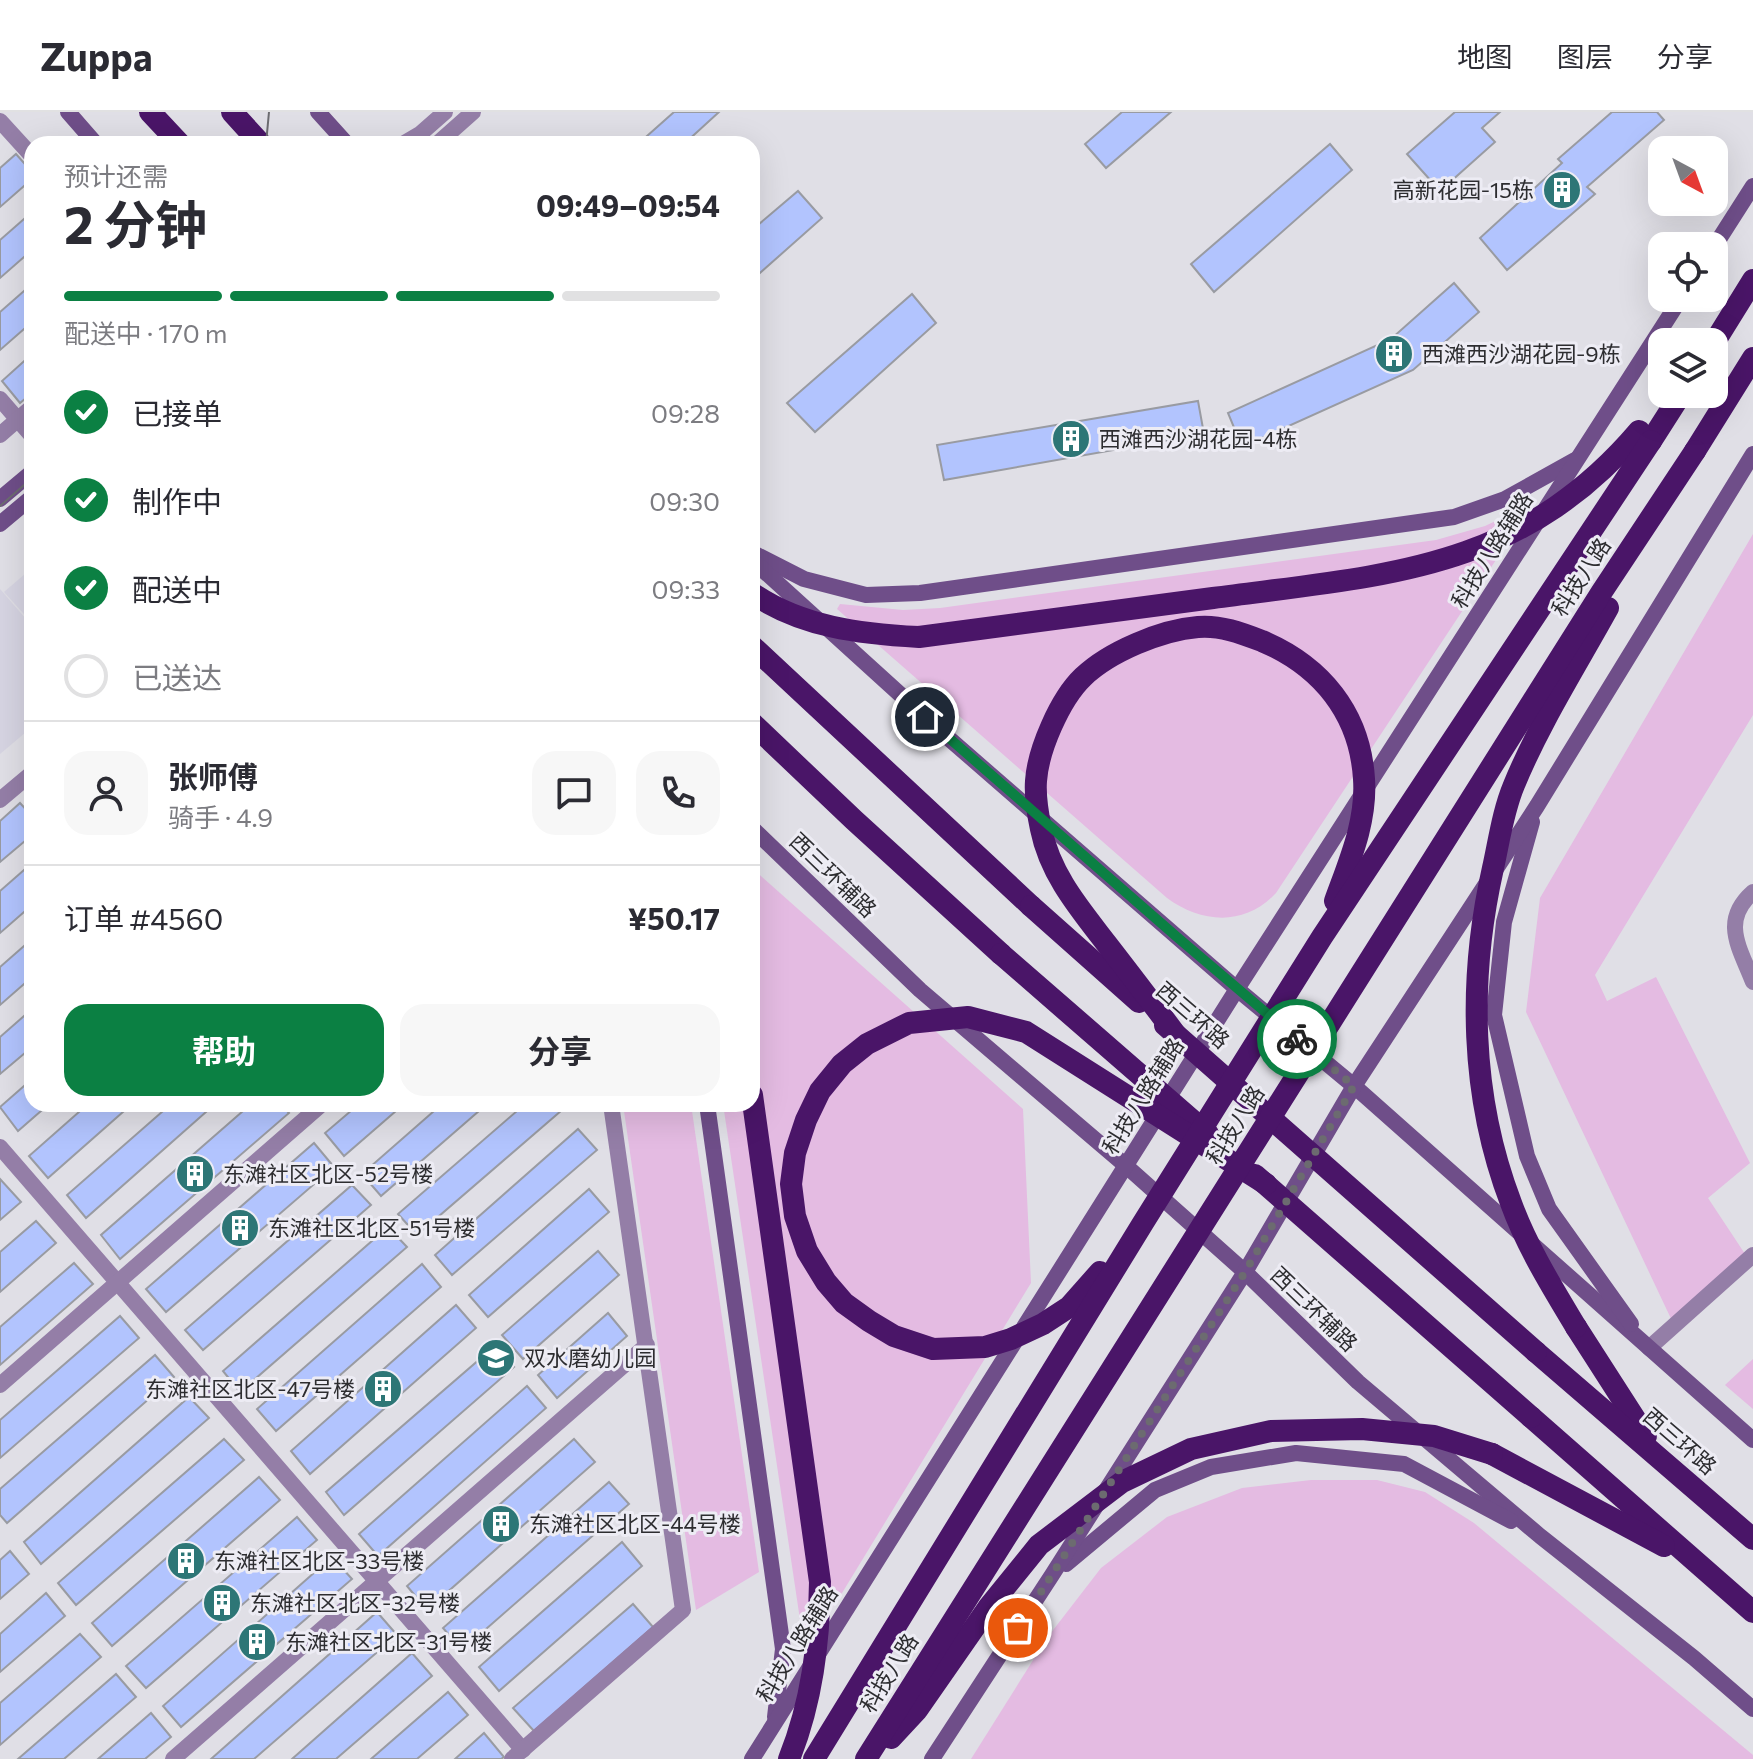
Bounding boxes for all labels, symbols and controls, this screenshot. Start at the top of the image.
text: Zuppa [40,32,153,79]
text: 地图 [1457,39,1513,73]
text: 图层 [1557,39,1613,73]
text: 分享 [1657,39,1713,73]
north arrow [1648,136,1728,216]
map controls [1648,136,1728,408]
text: 预计还需 [64,160,168,191]
building icon: 高新花园-15栋 [1541,169,1583,211]
place label: 高新花园-15栋 [1393,176,1534,203]
text: 09:49–09:54 [536,186,720,223]
text: 2 分钟 [64,191,208,255]
button: locate [1648,232,1728,312]
text: 配送中 · 170 m [64,317,228,348]
button: layers [1648,328,1728,408]
building icon: 西滩西沙湖花园-9栋 [1373,333,1415,375]
place label: 西滩西沙湖花园-9栋 [1422,340,1621,367]
icon: check [64,390,108,434]
text: 已接单 [132,394,222,431]
text: 09:28 [651,397,720,428]
building icon: 西滩西沙湖花园-4栋 [1050,418,1092,460]
place label: 西滩西沙湖花园-4栋 [1099,425,1298,452]
icon: check [64,478,108,522]
text: 制作中 [132,482,222,519]
text: 09:30 [649,485,720,516]
street label: 科技八路辅路 [1445,487,1538,613]
street label: 科技八路 [1545,532,1616,621]
icon: check [64,566,108,610]
text: 配送中 [132,570,222,607]
text: 09:33 [652,573,720,604]
text: 已送达 [132,658,222,695]
pin [891,683,959,751]
icon: home [903,695,947,739]
button: person [64,751,148,835]
button: chat [532,751,616,835]
button: phone [636,751,720,835]
text: 张师傅 [168,757,258,794]
text: 骑手 · 4.9 [168,801,273,832]
street label: 西三环辅路 [784,827,882,923]
text: 订单 #4560 [64,899,223,936]
text: ¥50.17 [628,899,720,936]
street label: 西三环路 [1151,976,1235,1054]
courier [1257,999,1337,1079]
button: 帮助 [64,1004,384,1096]
button: 分享 [400,1004,720,1096]
icon: bike [1275,1017,1319,1061]
street label: 科技八路辅路 [1096,1033,1189,1159]
street label: 科技八路 [1200,1080,1269,1169]
building icon: 东滩社区北区-52号楼 [174,1153,216,1195]
place label: 东滩社区北区-52号楼 [223,1160,433,1187]
building icon: 东滩社区北区-51号楼 [219,1207,261,1249]
place label: 东滩社区北区-51号楼 [268,1214,475,1241]
street label: 西三环辅路 [1265,1261,1363,1357]
school or university icon: 双水磨幼儿园 [475,1337,517,1379]
place label: 双水磨幼儿园 [524,1344,656,1371]
building icon: 东滩社区北区-47号楼 [362,1368,404,1410]
place label: 东滩社区北区-47号楼 [145,1375,355,1402]
street label: 西三环路 [1638,1402,1722,1480]
building icon: 东滩社区北区-44号楼 [480,1503,522,1545]
place label: 东滩社区北区-44号楼 [529,1510,741,1537]
building icon: 东滩社区北区-33号楼 [165,1540,207,1582]
place label: 东滩社区北区-33号楼 [214,1547,424,1574]
street label: 科技八路辅路 [750,1581,843,1707]
building icon: 东滩社区北区-32号楼 [201,1582,243,1624]
place label: 东滩社区北区-32号楼 [250,1589,460,1616]
pin [984,1594,1052,1662]
icon: bag [996,1606,1040,1650]
building icon: 东滩社区北区-31号楼 [236,1621,278,1663]
place label: 东滩社区北区-31号楼 [285,1628,492,1655]
street label: 科技八路 [854,1628,923,1717]

